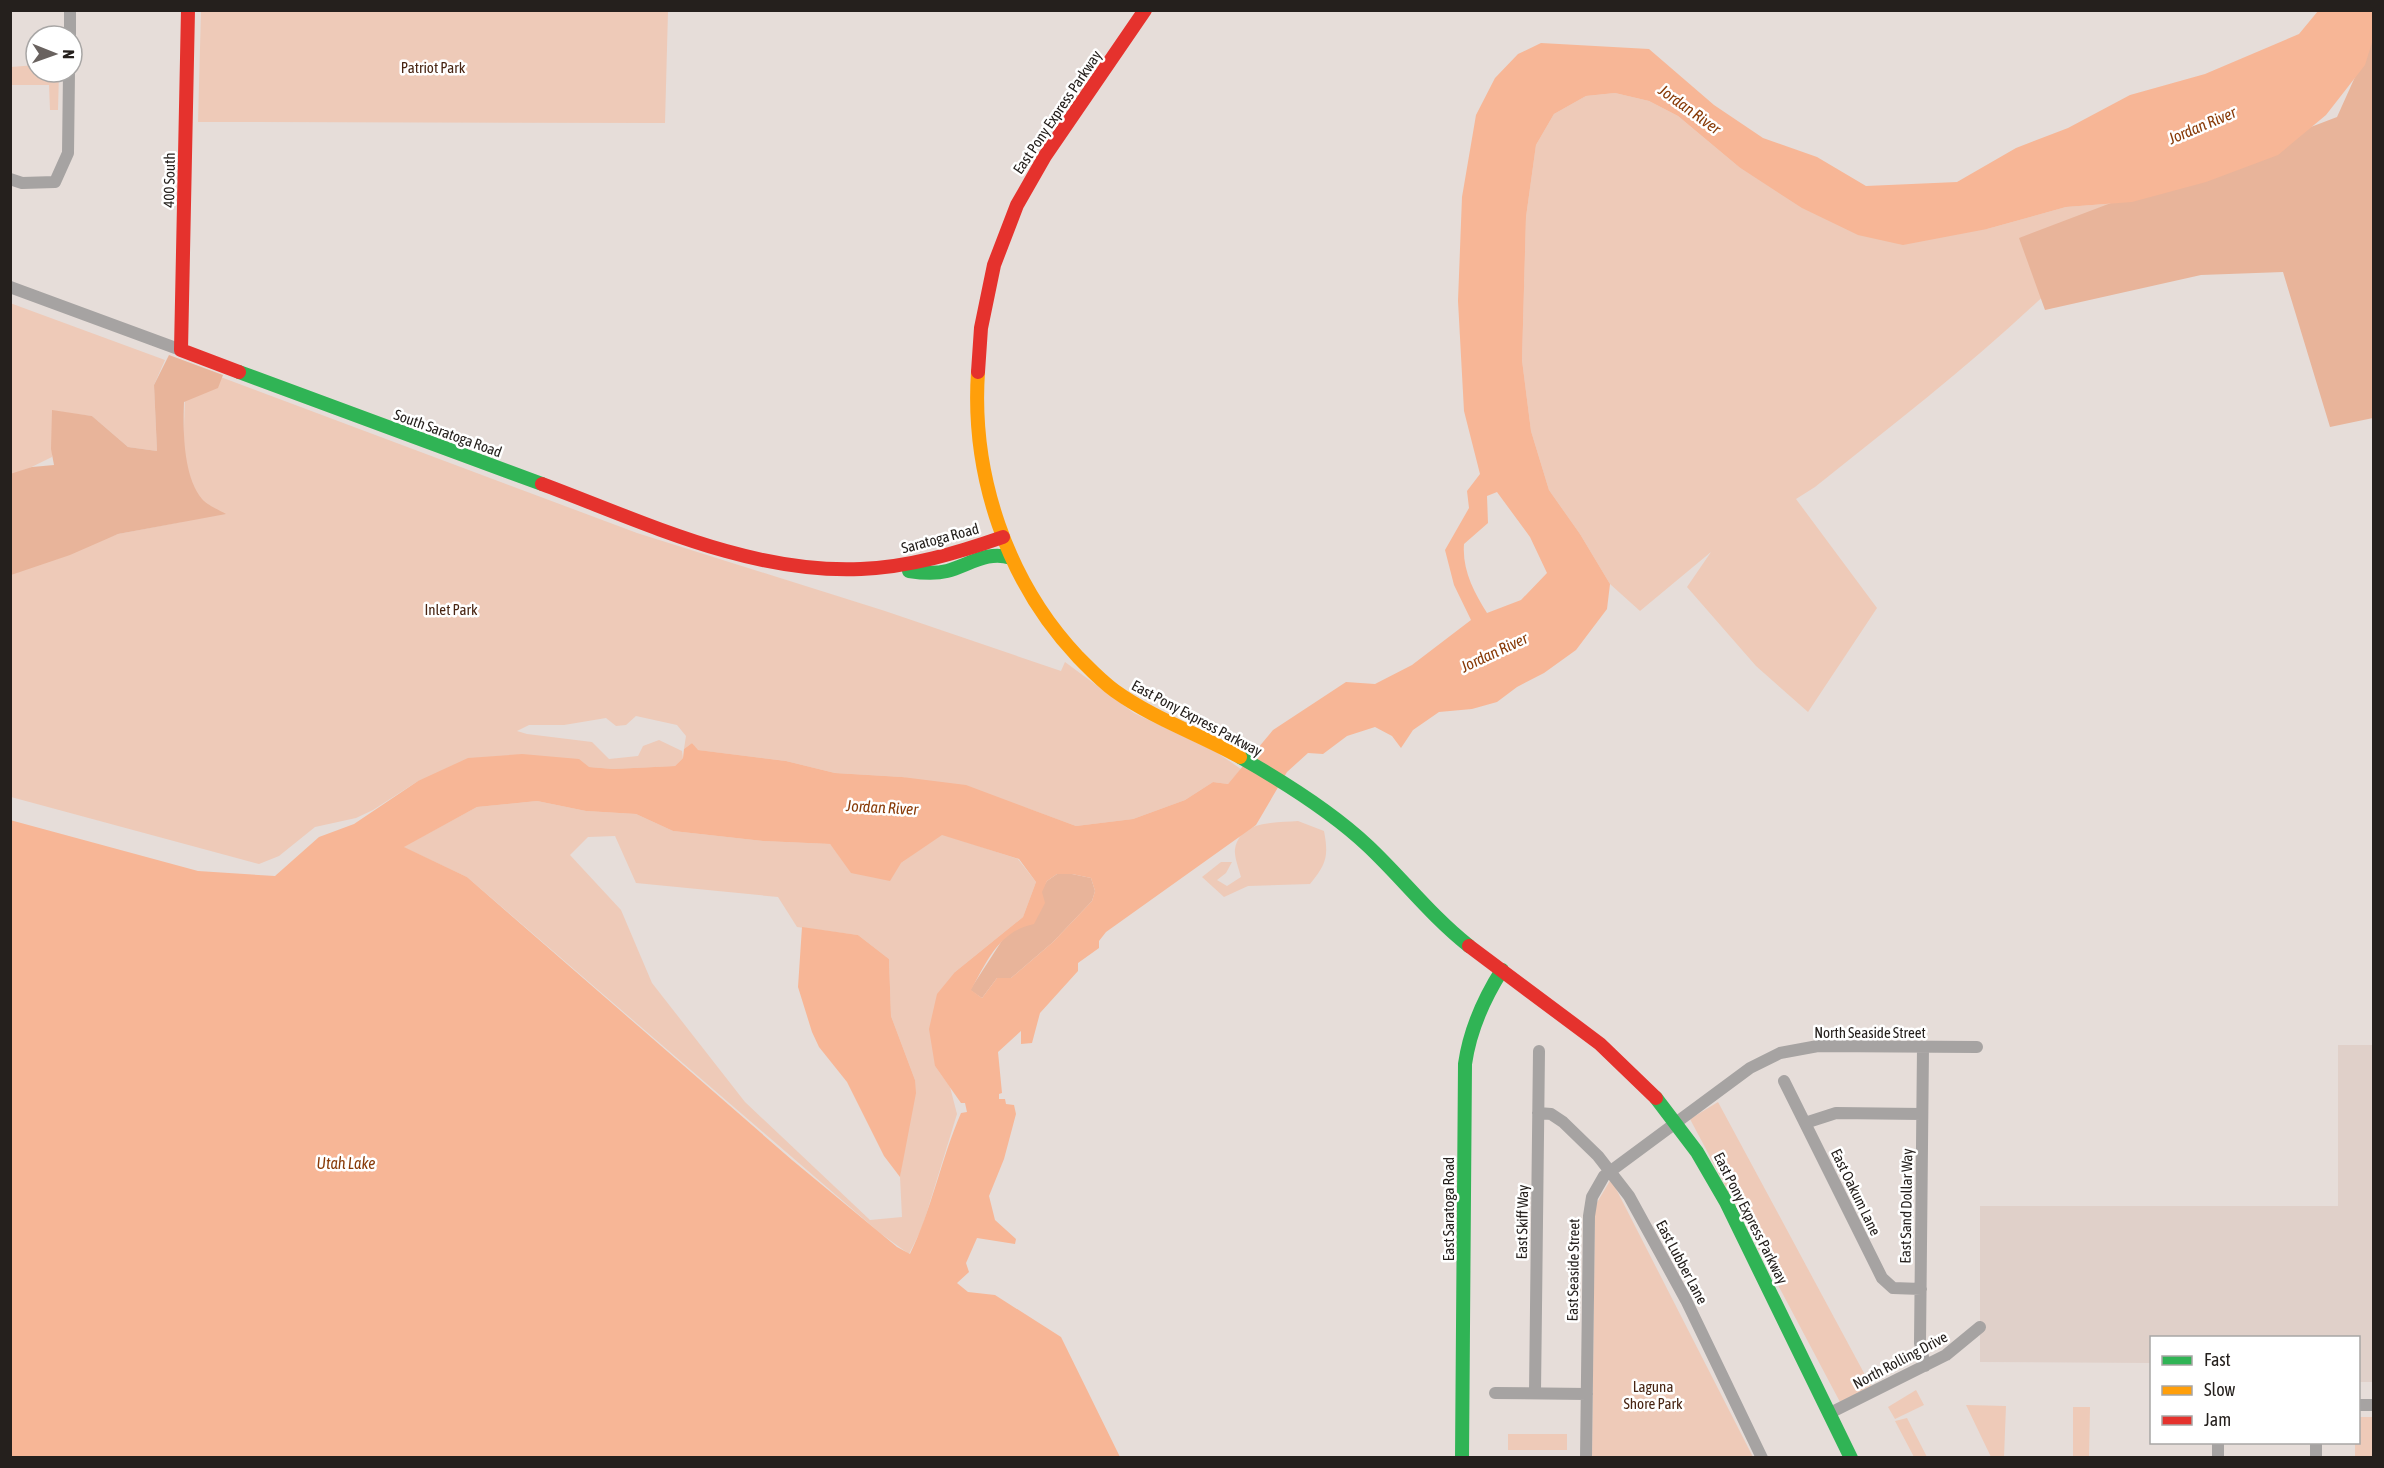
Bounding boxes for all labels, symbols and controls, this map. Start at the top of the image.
north arrow [24,24,84,84]
street label: East Pony Express Parkway [1009,47,1105,177]
text: N [60,49,78,59]
park label: Patriot Park [401,59,466,76]
water label: Jordan River [1655,80,1725,138]
water label: Jordan River [2164,102,2240,148]
street label: 400 South [160,152,178,208]
street label: South Saratoga Road [392,406,504,460]
street label: Saratoga Road [899,520,981,556]
park label: Inlet Park [424,601,478,618]
water label: Jordan River [1457,628,1532,676]
street label: East Pony Express Parkway [1129,676,1265,760]
water label: Jordan River [845,796,920,818]
street label: North Seaside Street [1814,1024,1926,1041]
street label: East Oakum Lane [1828,1146,1884,1238]
street label: East Sand Dollar Way [1896,1148,1916,1264]
street label: East Pony Express Parkway [1710,1149,1792,1287]
water label: Utah Lake [317,1154,375,1172]
street label: East Saratoga Road [1440,1157,1457,1261]
street label: East Skiff Way [1513,1185,1531,1259]
street label: East Lubber Lane [1653,1217,1711,1307]
street label: East Seaside Street [1564,1218,1582,1322]
street label: North Rolling Drive [1850,1328,1950,1392]
legend [2150,1336,2360,1444]
text: Fast [2204,1349,2231,1370]
park label: Laguna Shore Park [1624,1378,1683,1412]
text: Slow [2204,1379,2235,1400]
text: Jam [2204,1409,2231,1430]

